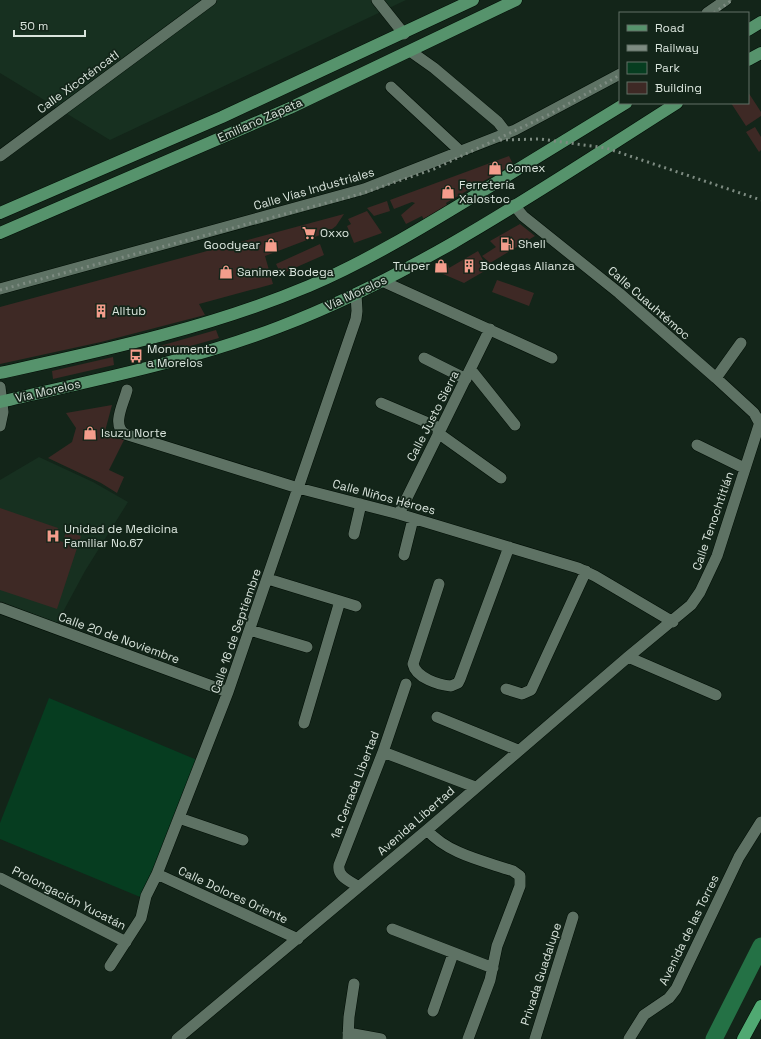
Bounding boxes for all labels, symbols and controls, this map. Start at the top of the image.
scale bar [14,12,85,38]
legend [619,12,749,104]
text: 50 m [20,18,48,34]
text: Road [655,20,684,36]
text: Railway [655,40,699,56]
street label: Calle Xicoténcatl [34,47,122,117]
text: Park [655,60,680,76]
text: Building [655,80,702,96]
street label: Emiliano Zapata [215,94,305,146]
shop icon: Comex [487,160,503,176]
place label: Comex [506,160,545,176]
street label: Calle Vías Industriales [252,164,376,214]
place label: Ferretería Xalostoc [459,177,515,207]
shop icon: Ferretería Xalostoc [440,184,456,200]
supermarket icon: Oxxo [301,225,317,241]
place label: Oxxo [320,225,349,241]
fuel station icon: Shell [499,236,515,252]
place label: Shell [518,236,546,252]
place label: Goodyear [204,237,260,253]
shop icon: Goodyear [263,237,279,253]
place label: Truper [393,258,430,274]
shop icon: Truper [433,258,449,274]
building icon: Bodegas Alianza [461,258,477,274]
place label: Bodegas Alianza [480,258,575,274]
street label: Calle Cuauhtémoc [604,263,694,343]
shop icon: Sanimex Bodega [218,264,234,280]
place label: Sanimex Bodega [237,264,334,280]
street label: Vía Morelos [323,272,389,314]
building icon: Alltub [93,303,109,319]
place label: Alltub [112,303,146,319]
place label: Monumento a Morelos [147,341,217,371]
bus stop icon: Monumento a Morelos [128,348,144,364]
street label: Calle Justo Sierra [403,368,463,464]
street label: Vía Morelos [14,376,82,406]
shop icon: Isuzu Norte [82,425,98,441]
place label: Isuzu Norte [101,425,167,441]
street label: Calle Tenochtitlán [689,469,737,573]
street label: Calle Niños Héroes [331,476,437,518]
place label: Unidad de Medicina Familiar No.67 [64,521,178,551]
hospital icon: Unidad de Medicina Familiar No.67 [45,528,61,544]
street label: Calle 16 de Septiembre [207,566,265,696]
street label: Calle 20 de Noviembre [56,609,182,667]
street label: 1a. Cerrada Libertad [327,729,383,841]
street label: Avenida Libertad [374,783,458,859]
street label: Prolongación Yucatán [9,862,129,934]
street label: Calle Dolores Oriente [176,863,290,927]
street label: Avenida de las Torres [655,872,723,988]
street label: Privada Guadalupe [517,921,565,1027]

